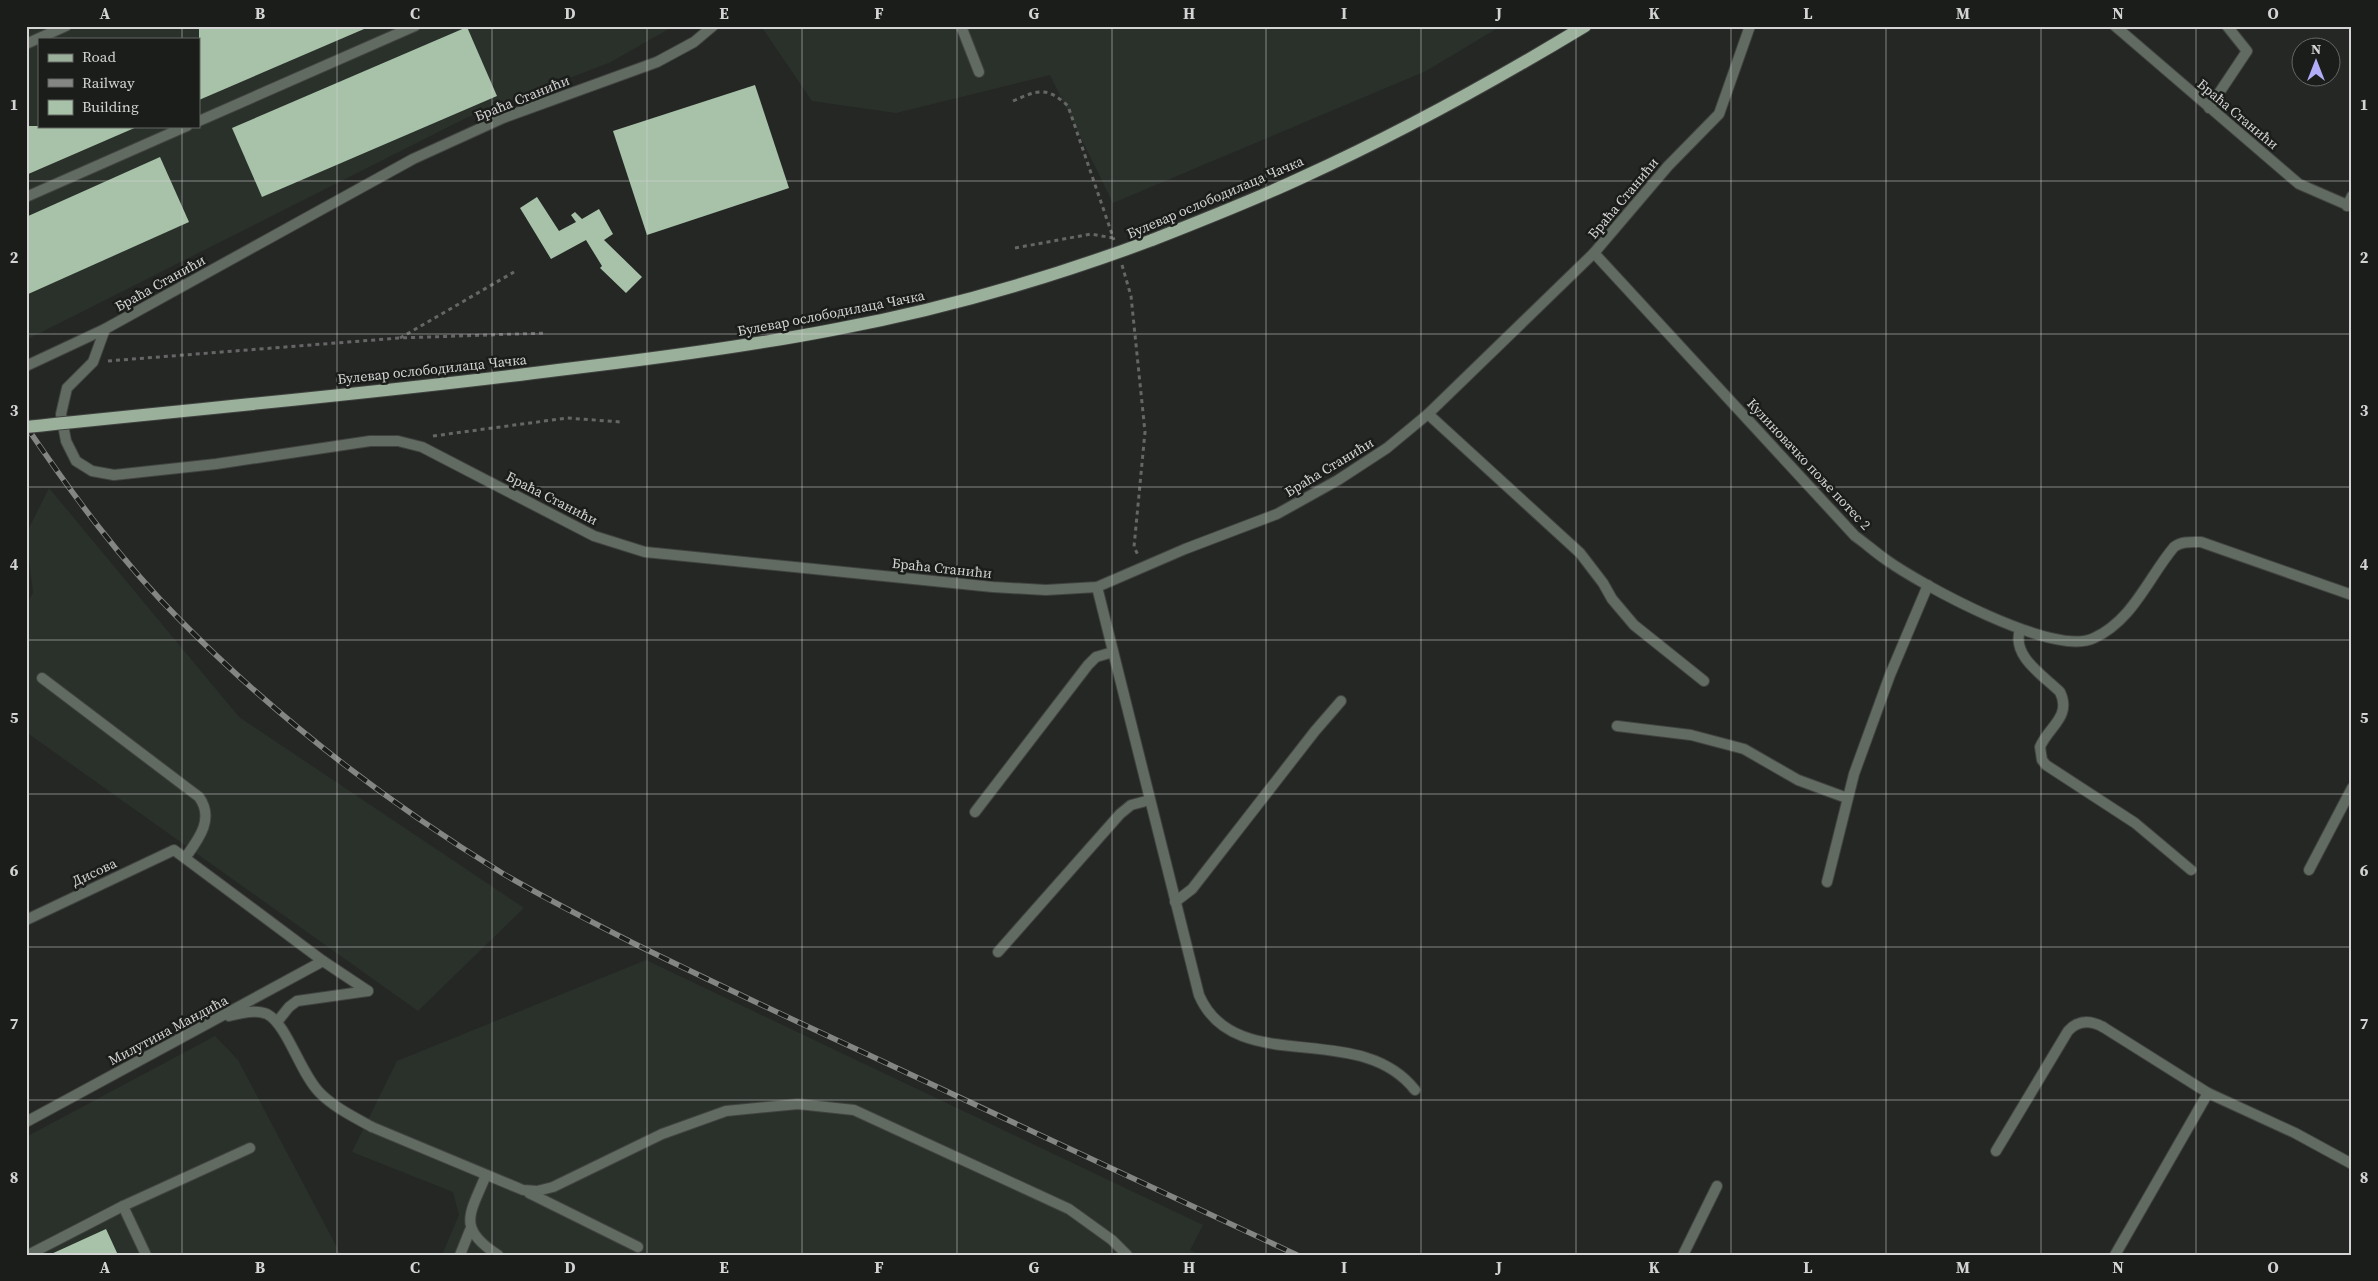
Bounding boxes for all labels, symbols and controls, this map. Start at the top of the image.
text: A [100,2,111,24]
text: B [255,2,266,24]
text: C [410,2,420,24]
text: D [564,2,576,24]
text: E [719,2,729,24]
text: F [874,2,884,24]
text: G [1029,2,1040,24]
text: H [1183,2,1195,24]
text: I [1341,2,1347,24]
text: J [1495,2,1502,24]
text: K [1648,2,1660,24]
text: L [1803,2,1813,24]
text: M [1956,2,1970,24]
text: N [2112,2,2124,24]
text: O [2267,2,2279,24]
legend [38,38,200,128]
north arrow [2290,38,2340,88]
text: N [2311,39,2321,59]
text: Road [82,46,116,67]
street label: Браћа Станићи [472,70,572,126]
text: Railway [82,72,135,93]
street label: Браћа Станићи [2193,74,2283,154]
text: 1 [10,93,18,115]
text: 1 [2360,93,2368,115]
text: Building [82,96,139,117]
street label: Булевар ослободилаца Чачка [1124,150,1307,243]
street label: Браћа Станићи [1583,153,1663,243]
text: 2 [10,246,19,268]
text: 2 [2360,246,2369,268]
street label: Браћа Станићи [111,250,209,316]
street label: Булевар ослободилаца Чачка [736,285,927,341]
street label: Булевар ослободилаца Чачка [336,349,529,389]
street label: Кулиновачко поље потес 2 [1743,394,1875,534]
text: 3 [10,399,19,421]
text: 3 [2360,399,2369,421]
street label: Браћа Станићи [1281,433,1377,501]
street label: Браћа Станићи [503,466,601,530]
text: 4 [10,553,19,575]
street label: Браћа Станићи [891,553,993,583]
text: 4 [2360,553,2369,575]
text: 5 [10,706,19,728]
text: 5 [2360,706,2369,728]
street label: Дисова [68,853,121,891]
text: 6 [10,859,19,881]
text: 6 [2360,859,2369,881]
street label: Милутина Мандића [105,990,232,1070]
text: 7 [10,1012,19,1034]
text: 7 [2360,1012,2369,1034]
text: 8 [10,1166,18,1188]
text: 8 [2360,1166,2368,1188]
text: A [100,1256,111,1278]
text: B [255,1256,266,1278]
text: C [410,1256,420,1278]
text: D [564,1256,576,1278]
text: E [719,1256,729,1278]
text: F [874,1256,884,1278]
text: G [1029,1256,1040,1278]
text: H [1183,1256,1195,1278]
text: I [1341,1256,1347,1278]
text: J [1495,1256,1502,1278]
text: K [1648,1256,1660,1278]
text: L [1803,1256,1813,1278]
text: M [1956,1256,1970,1278]
text: N [2112,1256,2124,1278]
text: O [2267,1256,2279,1278]

